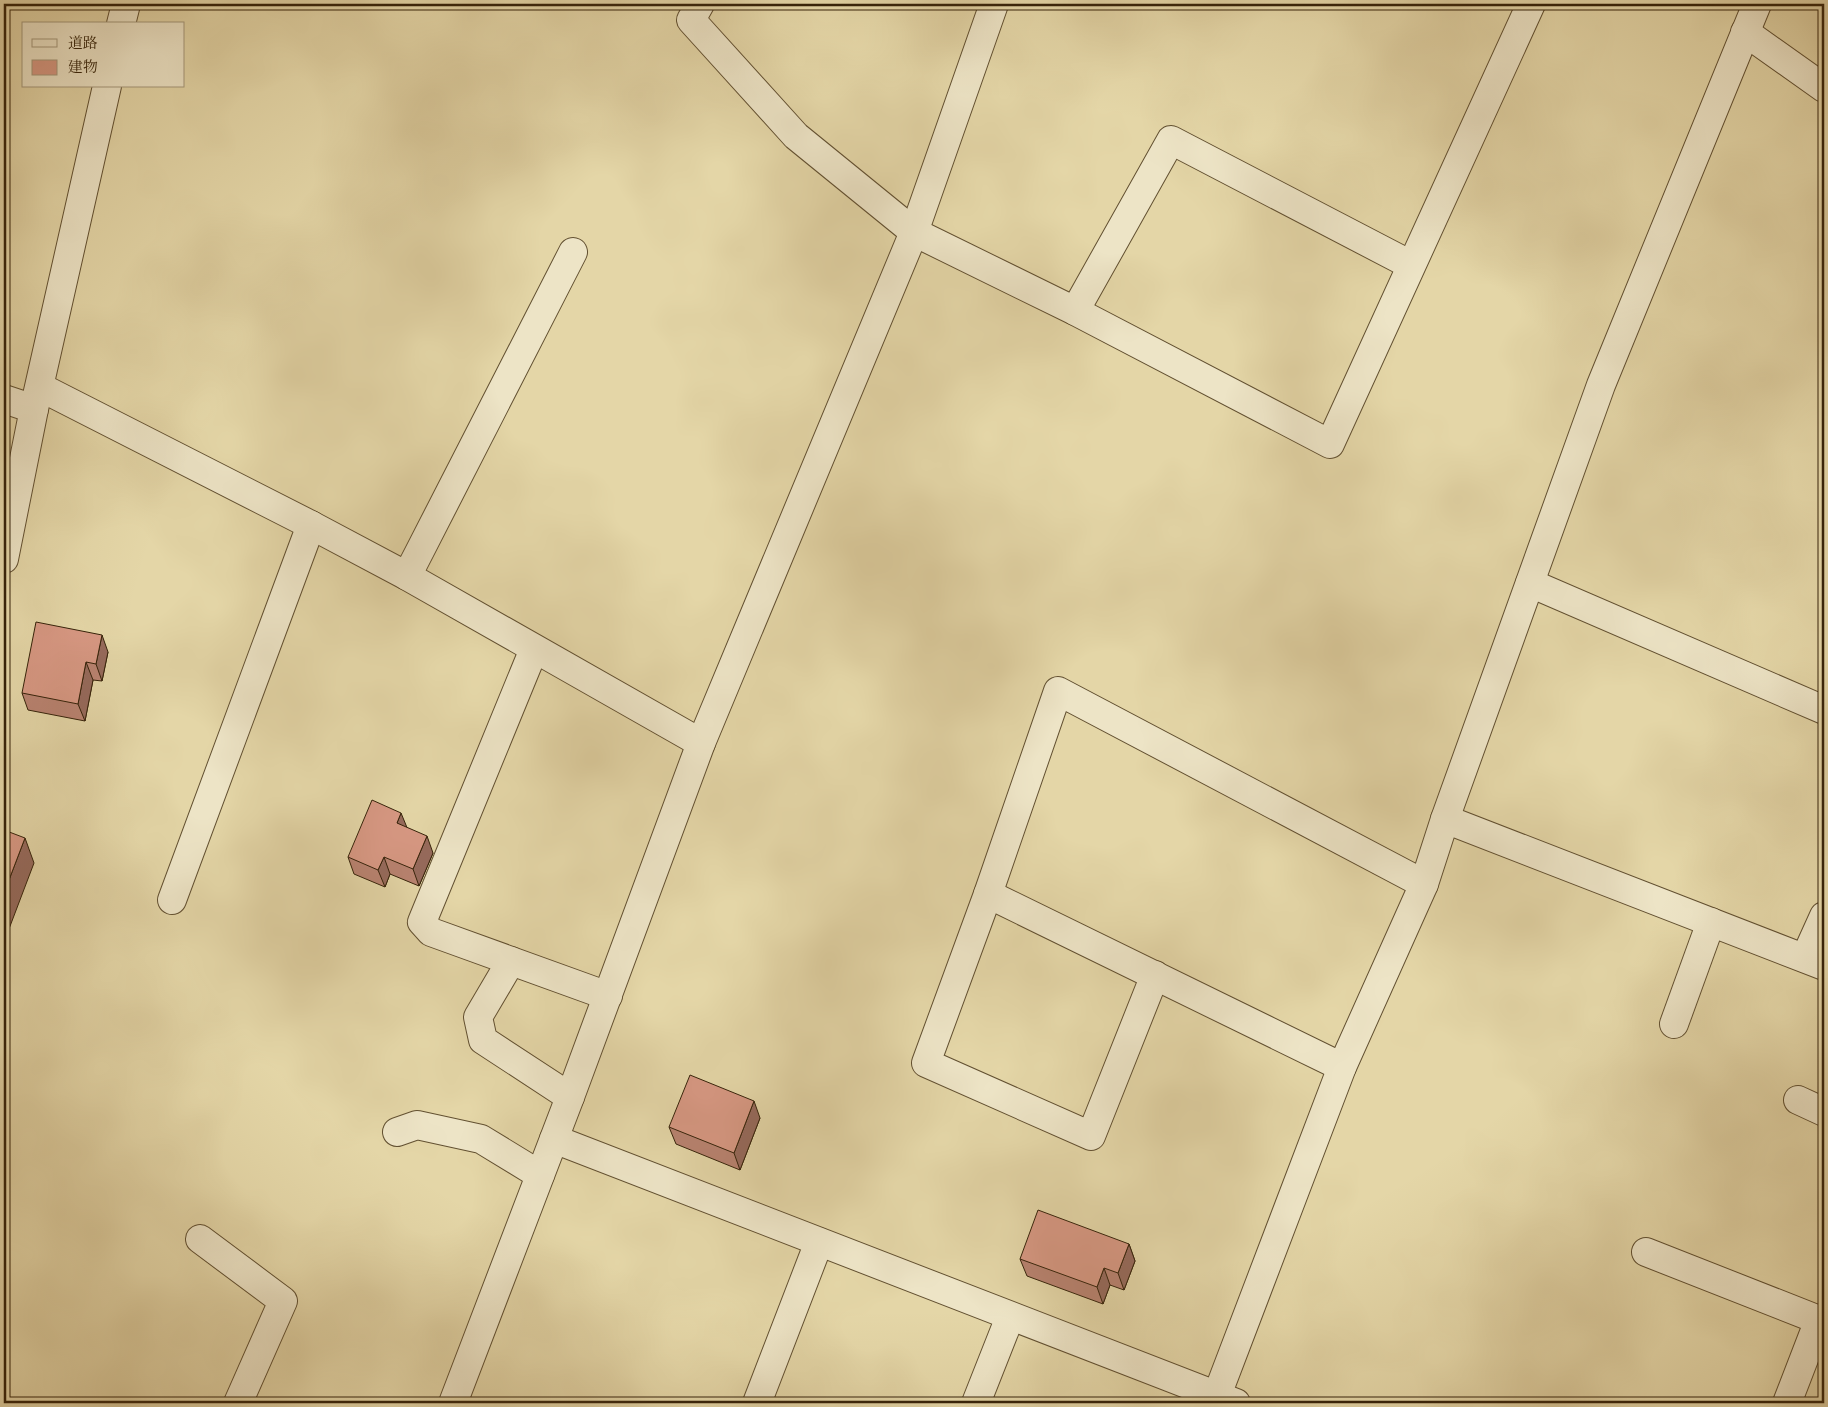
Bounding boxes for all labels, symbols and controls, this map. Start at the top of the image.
legend [22,22,185,88]
text: 道路 [68,33,98,53]
text: 建物 [68,57,98,77]

